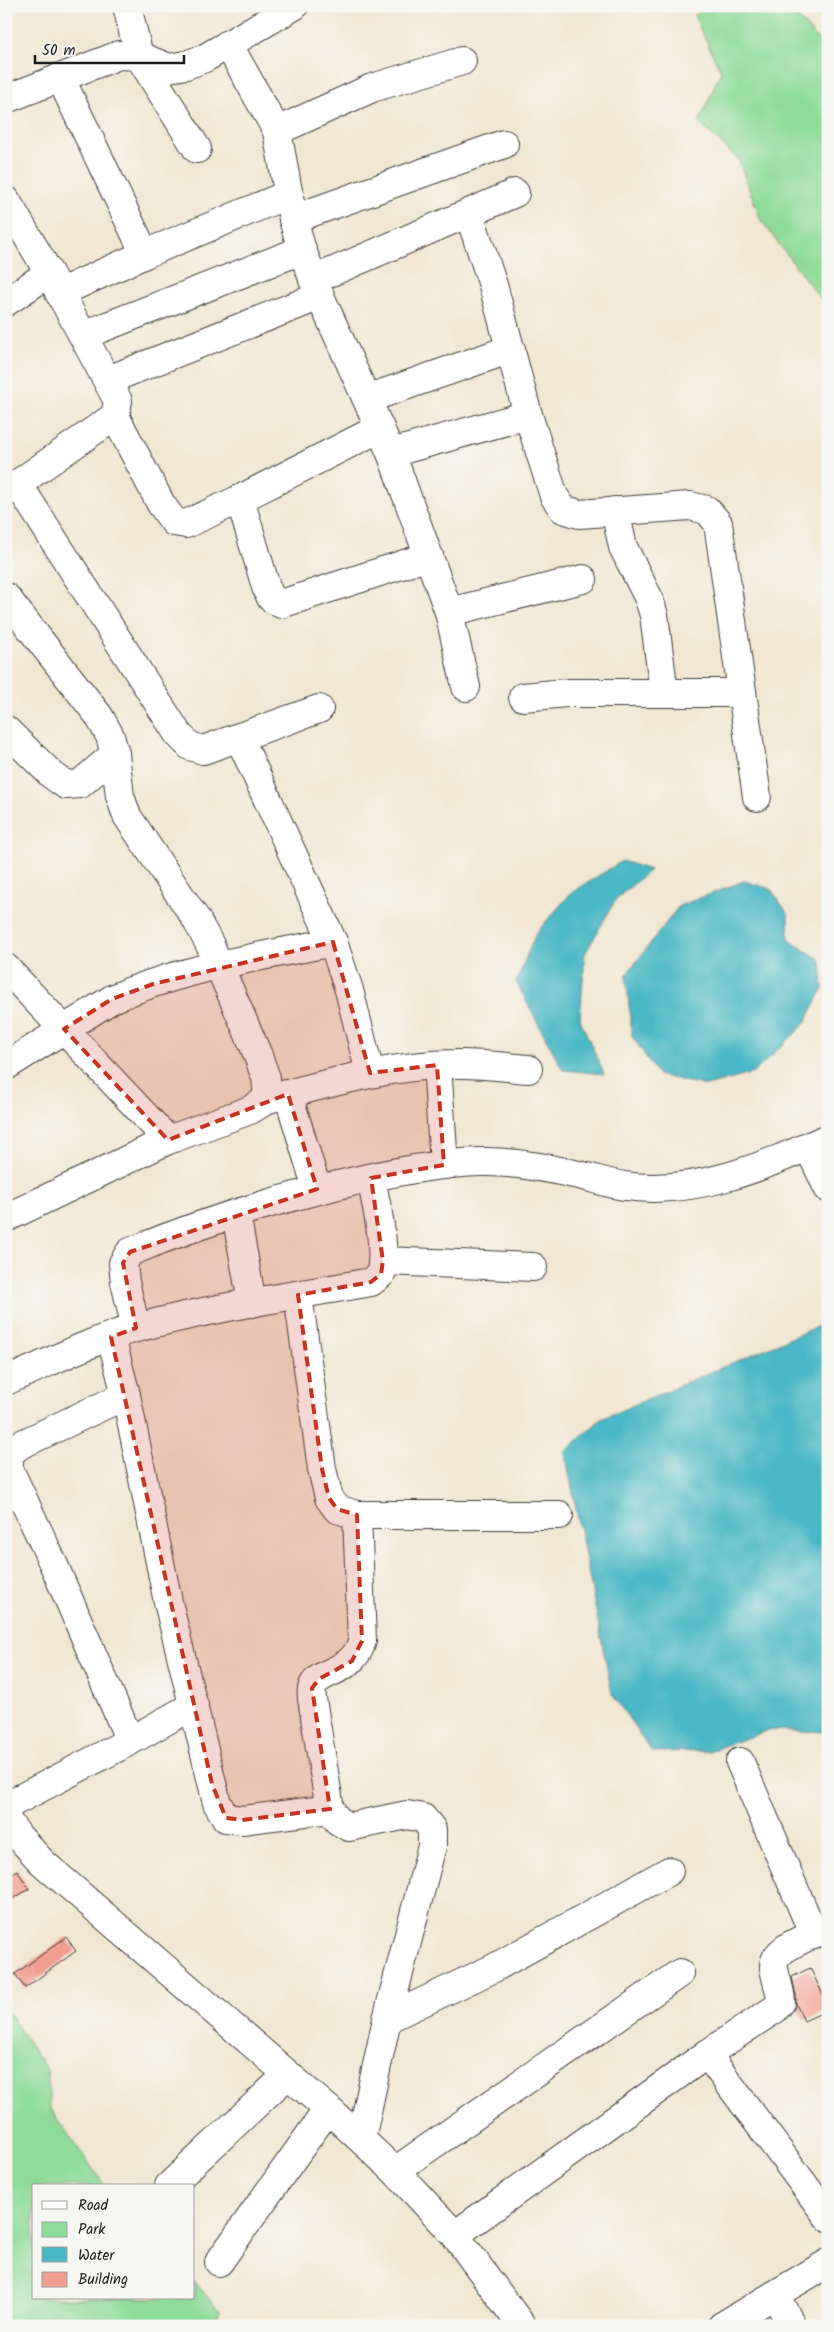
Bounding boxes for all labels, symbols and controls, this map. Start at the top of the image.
scale bar [35,32,184,64]
text: 50 m [42,39,76,63]
legend [32,2184,195,2300]
text: Road [78,2194,109,2218]
text: Park [78,2218,106,2242]
text: Water [78,2244,115,2268]
text: Building [78,2268,128,2292]

